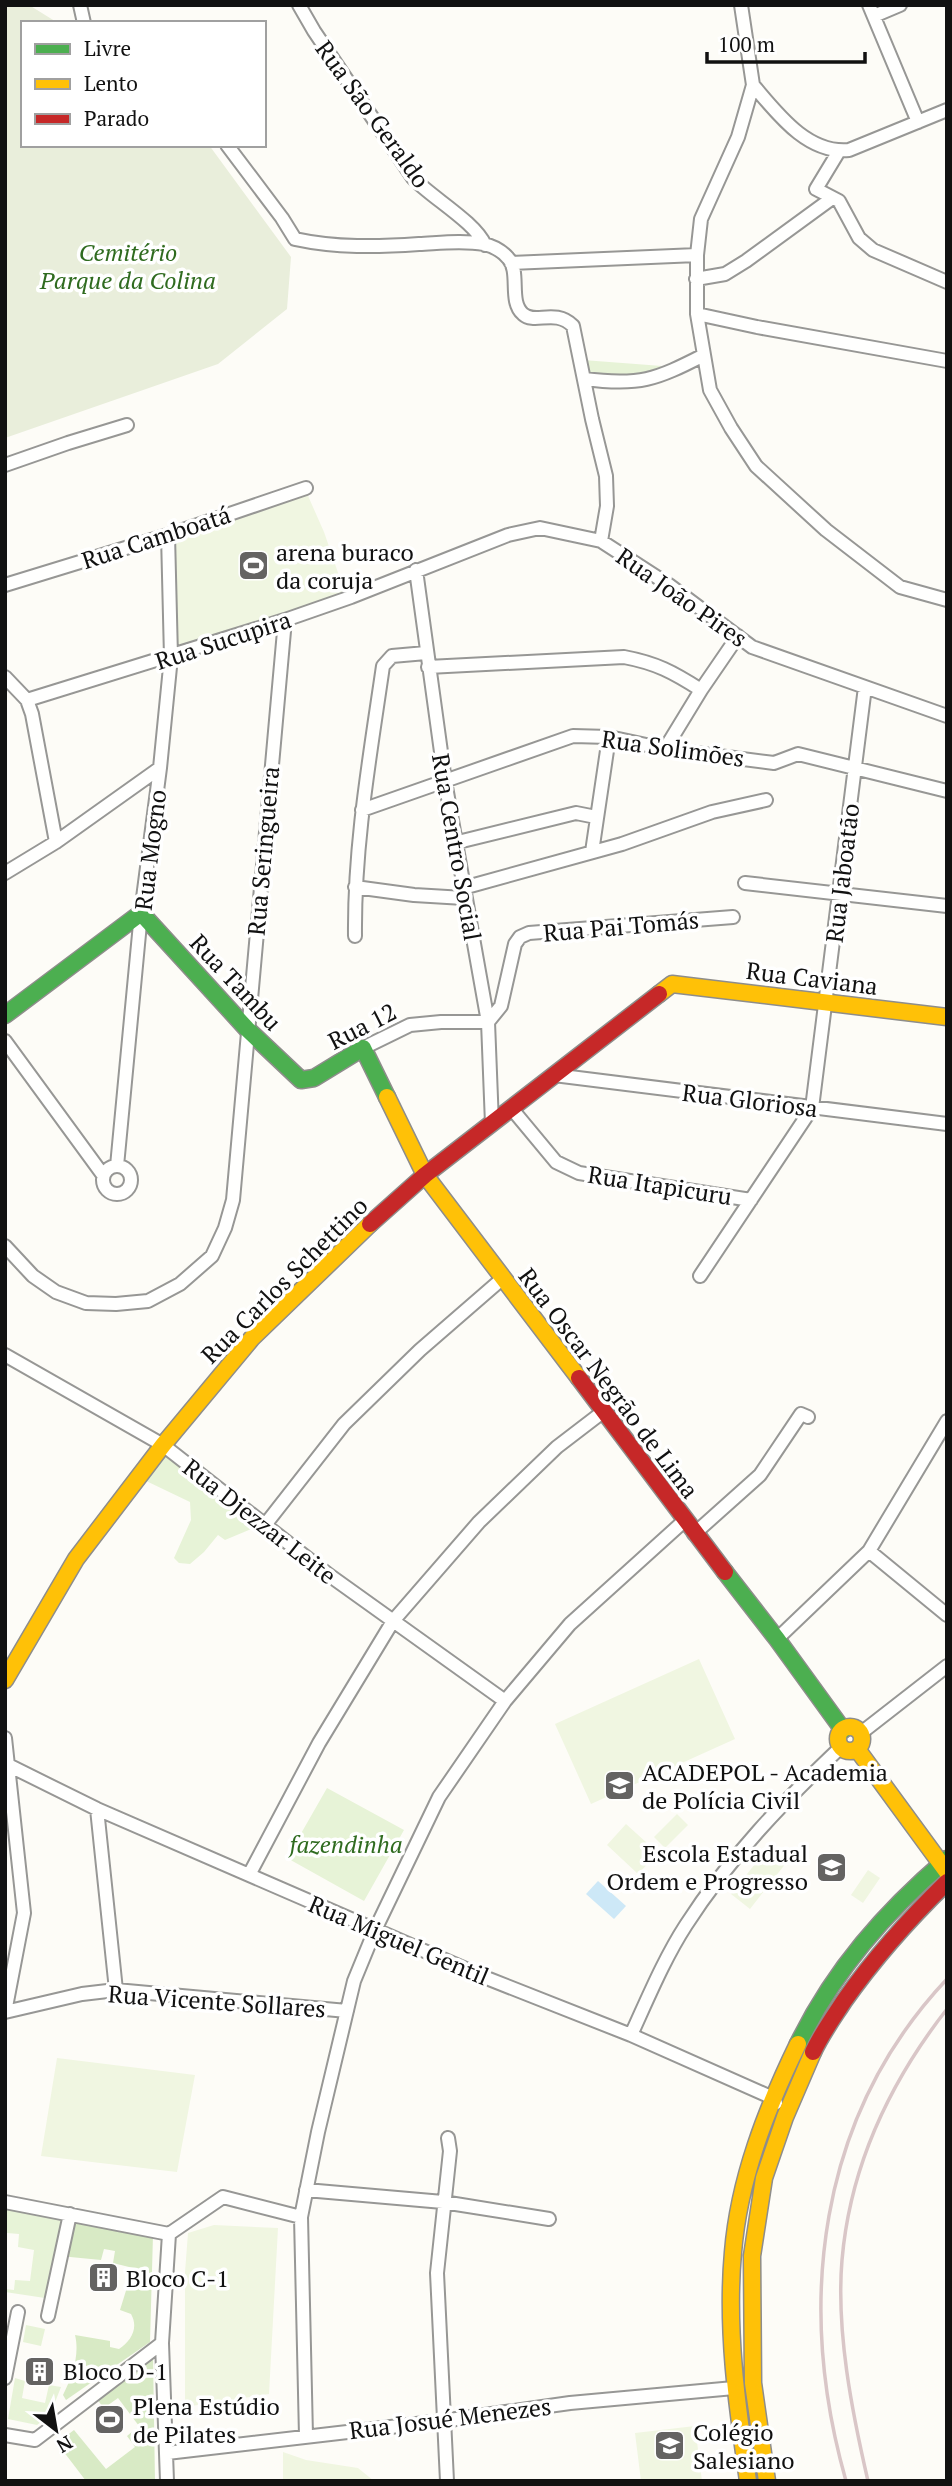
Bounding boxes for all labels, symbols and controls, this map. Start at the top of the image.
legend [21,21,266,147]
scale bar [707,21,864,65]
text: 100 m [718,30,775,58]
text: Livre [84,34,131,62]
street label: Rua São Geraldo [309,34,437,194]
text: Lento [84,69,138,97]
text: Parado [84,104,149,132]
park label: Cemitério Parque da Colina [39,236,216,296]
street label: Rua Camboatá [77,498,235,576]
place label: arena buraco da coruja [276,536,414,596]
street label: Rua João Pires [610,540,754,654]
sports icon: arena buraco da coruja [236,549,270,583]
street label: Rua Sucupira [151,603,295,677]
street label: Rua Solimões [599,722,747,774]
street label: Rua Centro Social [425,751,489,943]
street label: Rua Seringueira [240,765,286,937]
street label: Rua Mogno [127,788,173,912]
street label: Rua Jaboatão [818,802,866,944]
street label: Rua Pai Tomás [542,903,700,949]
street label: Rua Tambu [183,927,289,1037]
street label: Rua Caviana [744,954,880,1002]
street label: Rua 12 [322,995,402,1057]
street label: Rua Gloriosa [680,1076,820,1124]
street label: Rua Itapicuru [586,1158,734,1212]
street label: Rua Carlos Schettino [194,1190,374,1370]
street label: Rua Oscar Negrão de Lima [512,1261,706,1505]
street label: Rua Djezzar Leite [177,1451,343,1591]
place label: ACADEPOL - Academia de Polícia Civil [642,1756,888,1816]
school or university icon: ACADEPOL - Academia de Polícia Civil [602,1769,636,1803]
park label: fazendinha [287,1828,403,1860]
place label: Escola Estadual Ordem e Progresso [606,1837,808,1897]
school or university icon: Escola Estadual Ordem e Progresso [814,1850,848,1884]
street label: Rua Miguel Gentil [304,1888,494,1992]
street label: Rua Vicente Sollares [107,1977,327,2025]
building icon: Bloco C-1 [86,2261,120,2295]
place label: Bloco C-1 [126,2262,229,2294]
building icon: Bloco D-1 [23,2354,57,2388]
place label: Bloco D-1 [63,2355,168,2387]
place label: Plena Estúdio de Pilates [133,2390,280,2450]
street label: Rua Josué Menezes [347,2390,553,2446]
north arrow [21,2395,91,2465]
sports icon: Plena Estúdio de Pilates [93,2403,127,2437]
place label: Colégio Salesiano [693,2416,795,2476]
school or university icon: Colégio Salesiano [653,2429,687,2463]
text: N [52,2431,78,2460]

